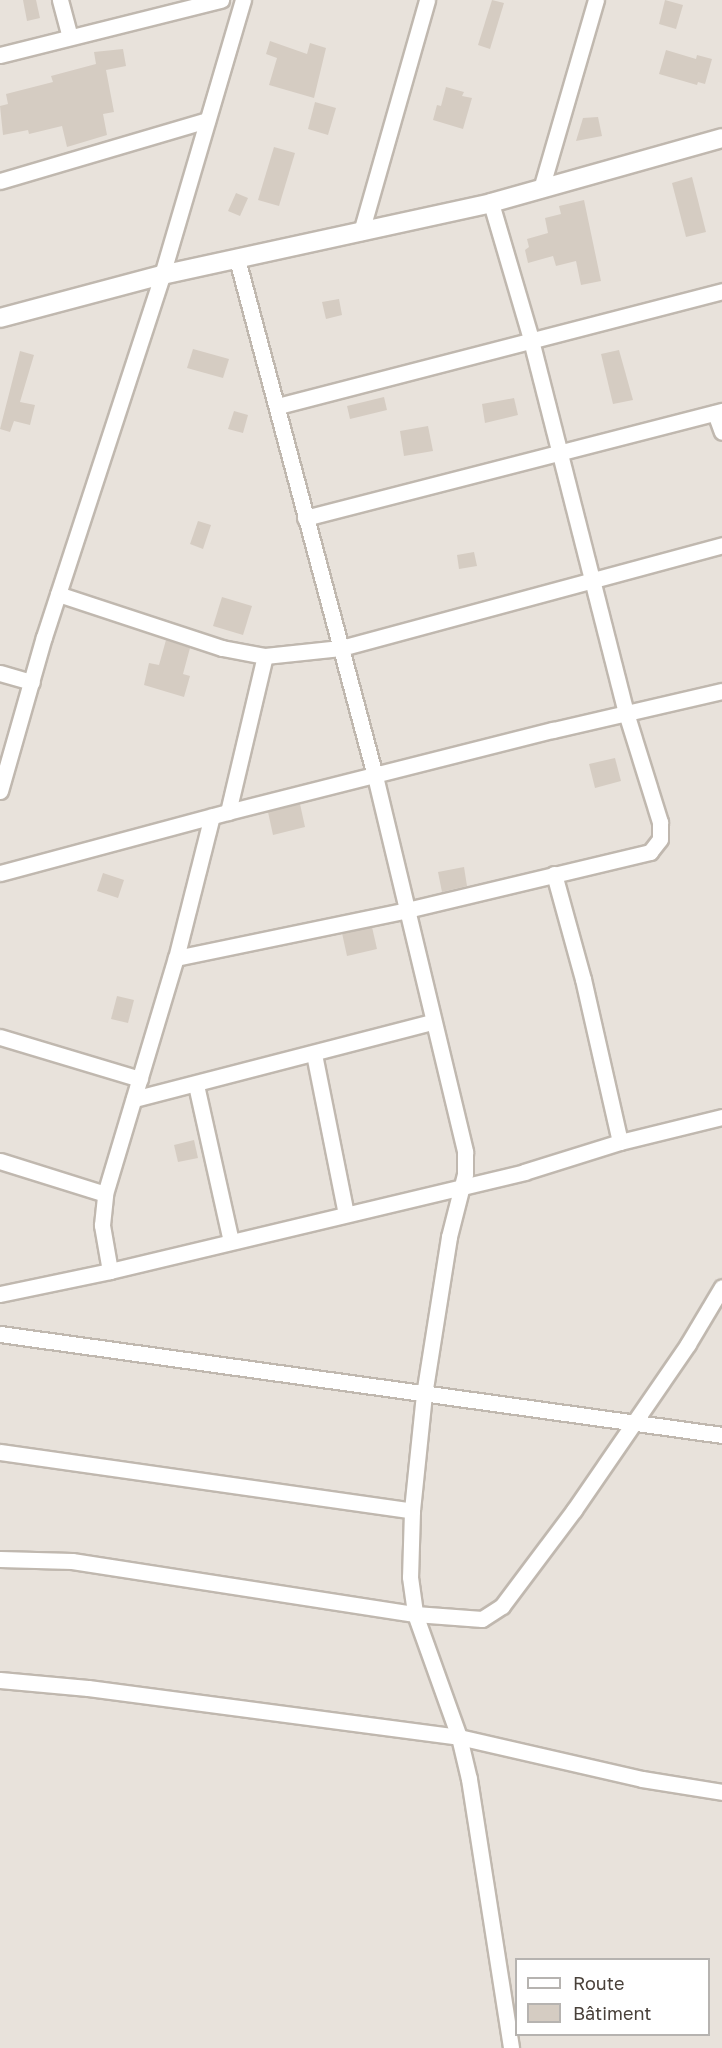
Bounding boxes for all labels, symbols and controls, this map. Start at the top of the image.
legend [515,1958,710,2036]
text: Route [573,1972,624,1994]
text: Bâtiment [573,2002,652,2024]

